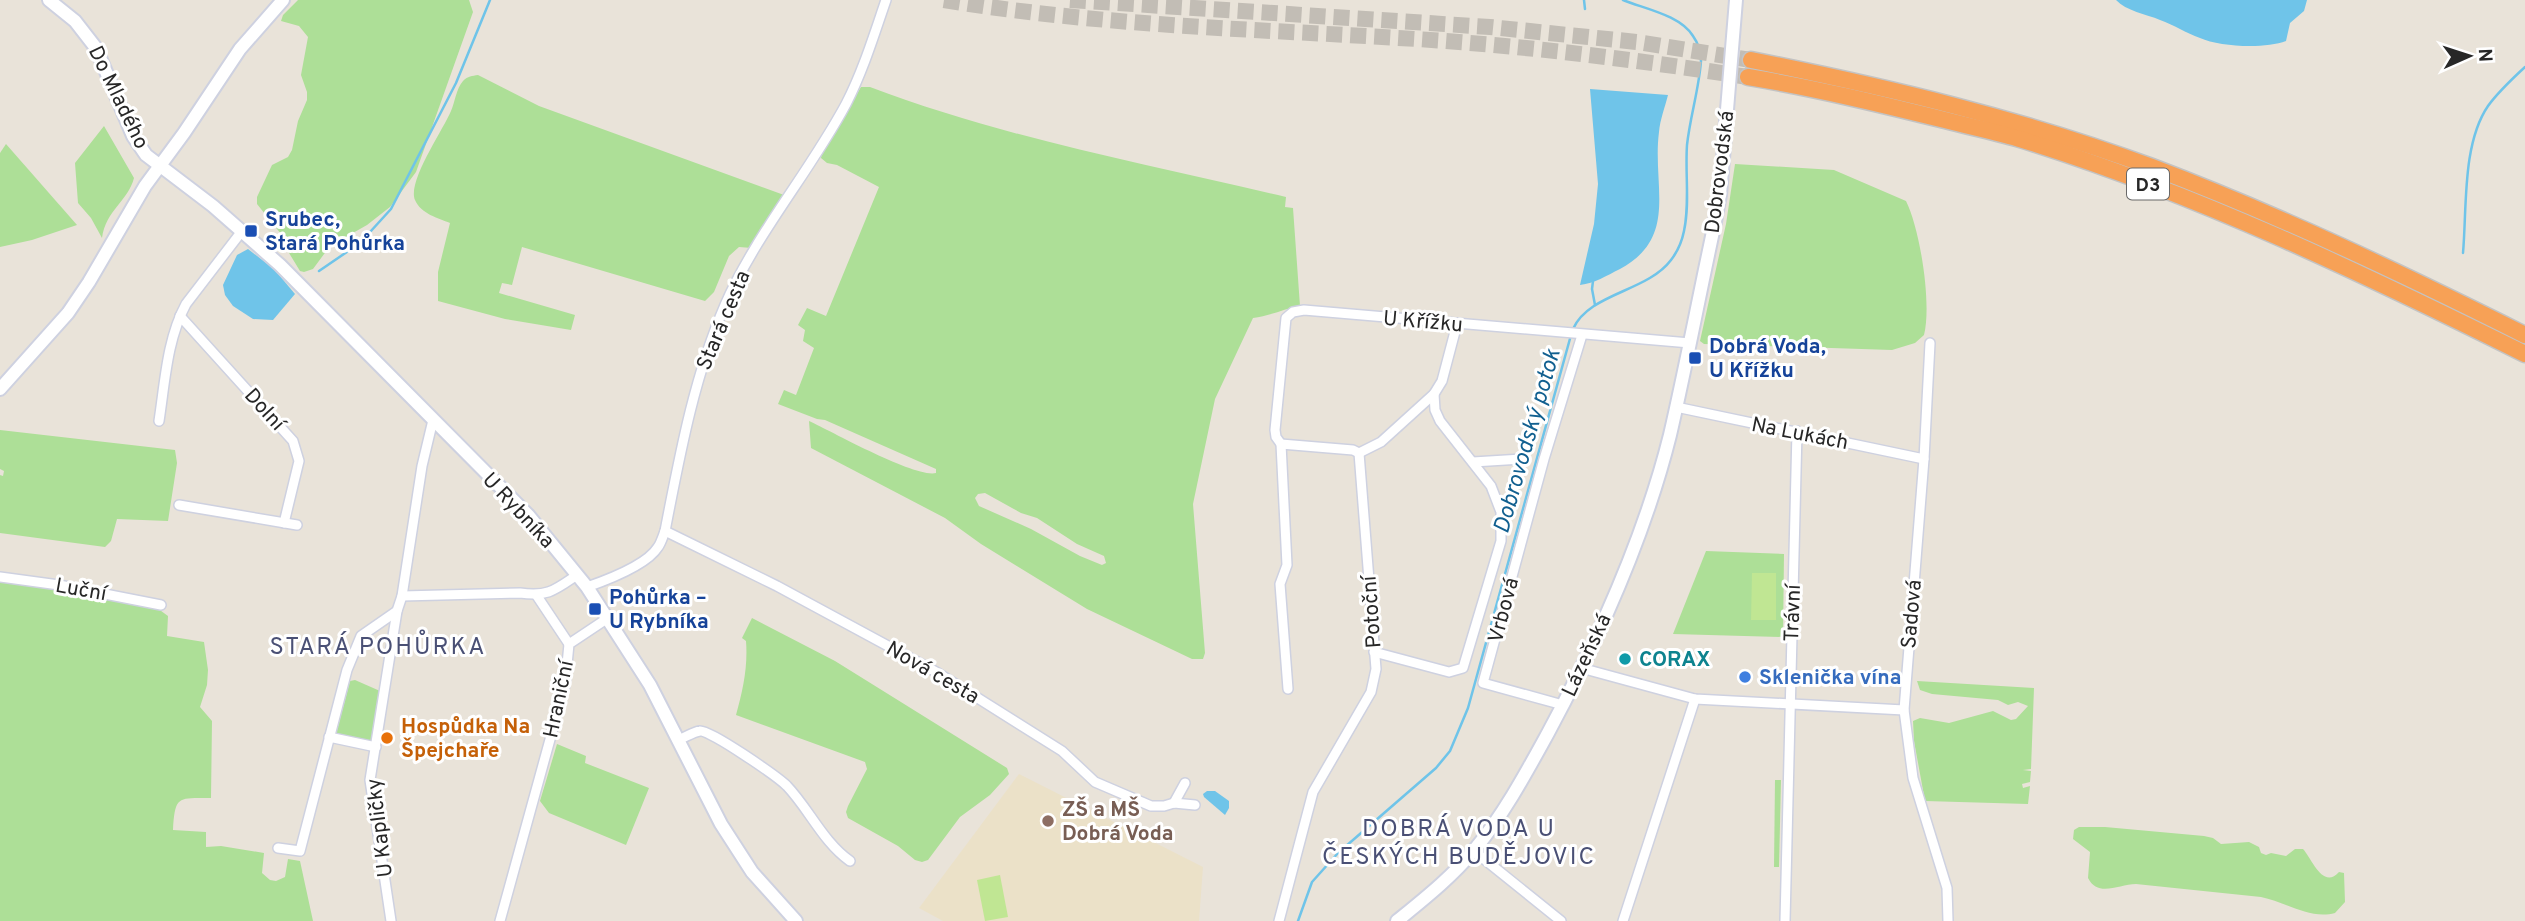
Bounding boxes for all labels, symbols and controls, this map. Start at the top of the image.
north arrow [2434,21,2504,91]
street label: Do Mladého [81,42,154,154]
text: N [2472,48,2496,63]
street label: Dobrovodská [1700,109,1741,235]
road number: D3 [2127,168,2169,200]
place label: Srubec, Stará Pohůrka [265,207,405,258]
marker: Srubec, Stará Pohůrka [243,223,259,239]
street label: Stará cesta [691,267,757,375]
street label: U Křížku [1382,306,1464,339]
place label: Dobrá Voda, U Křížku [1709,334,1826,385]
water label: Dobrovodský potok [1488,346,1569,537]
marker: Dobrá Voda, U Křížku [1687,350,1703,366]
street label: Dolní [238,383,291,438]
street label: Na Lukách [1749,412,1851,457]
street label: U Rybníka [476,467,560,555]
street label: Luční [53,573,110,609]
street label: Potoční [1356,573,1388,649]
street label: Vrbová [1483,575,1526,646]
street label: Sadová [1896,579,1929,650]
street label: Trávní [1779,582,1808,642]
place label: Pohůrka – U Rybníka [609,585,709,636]
marker: Pohůrka – U Rybníka [587,601,603,617]
street label: Lázeňská [1556,610,1618,701]
district label: STARÁ POHŮRKA [269,629,487,663]
street label: Nová cesta [881,636,984,711]
place label: CORAX [1639,647,1710,674]
marker: CORAX [1617,651,1633,667]
street label: Hraniční [538,656,581,741]
place label: Sklenička vína [1759,665,1901,692]
marker: Sklenička vína [1737,669,1753,685]
place label: Hospůdka Na Špejchaře [401,714,530,765]
marker: Hospůdka Na Špejchaře [379,730,395,746]
street label: U Kapličky [361,777,400,879]
place label: ZŠ a MŠ Dobrá Voda [1062,796,1174,848]
marker: ZŠ a MŠ Dobrá Voda [1040,813,1056,829]
district label: DOBRÁ VODA U ČESKÝCH BUDĚJOVIC [1322,813,1596,873]

